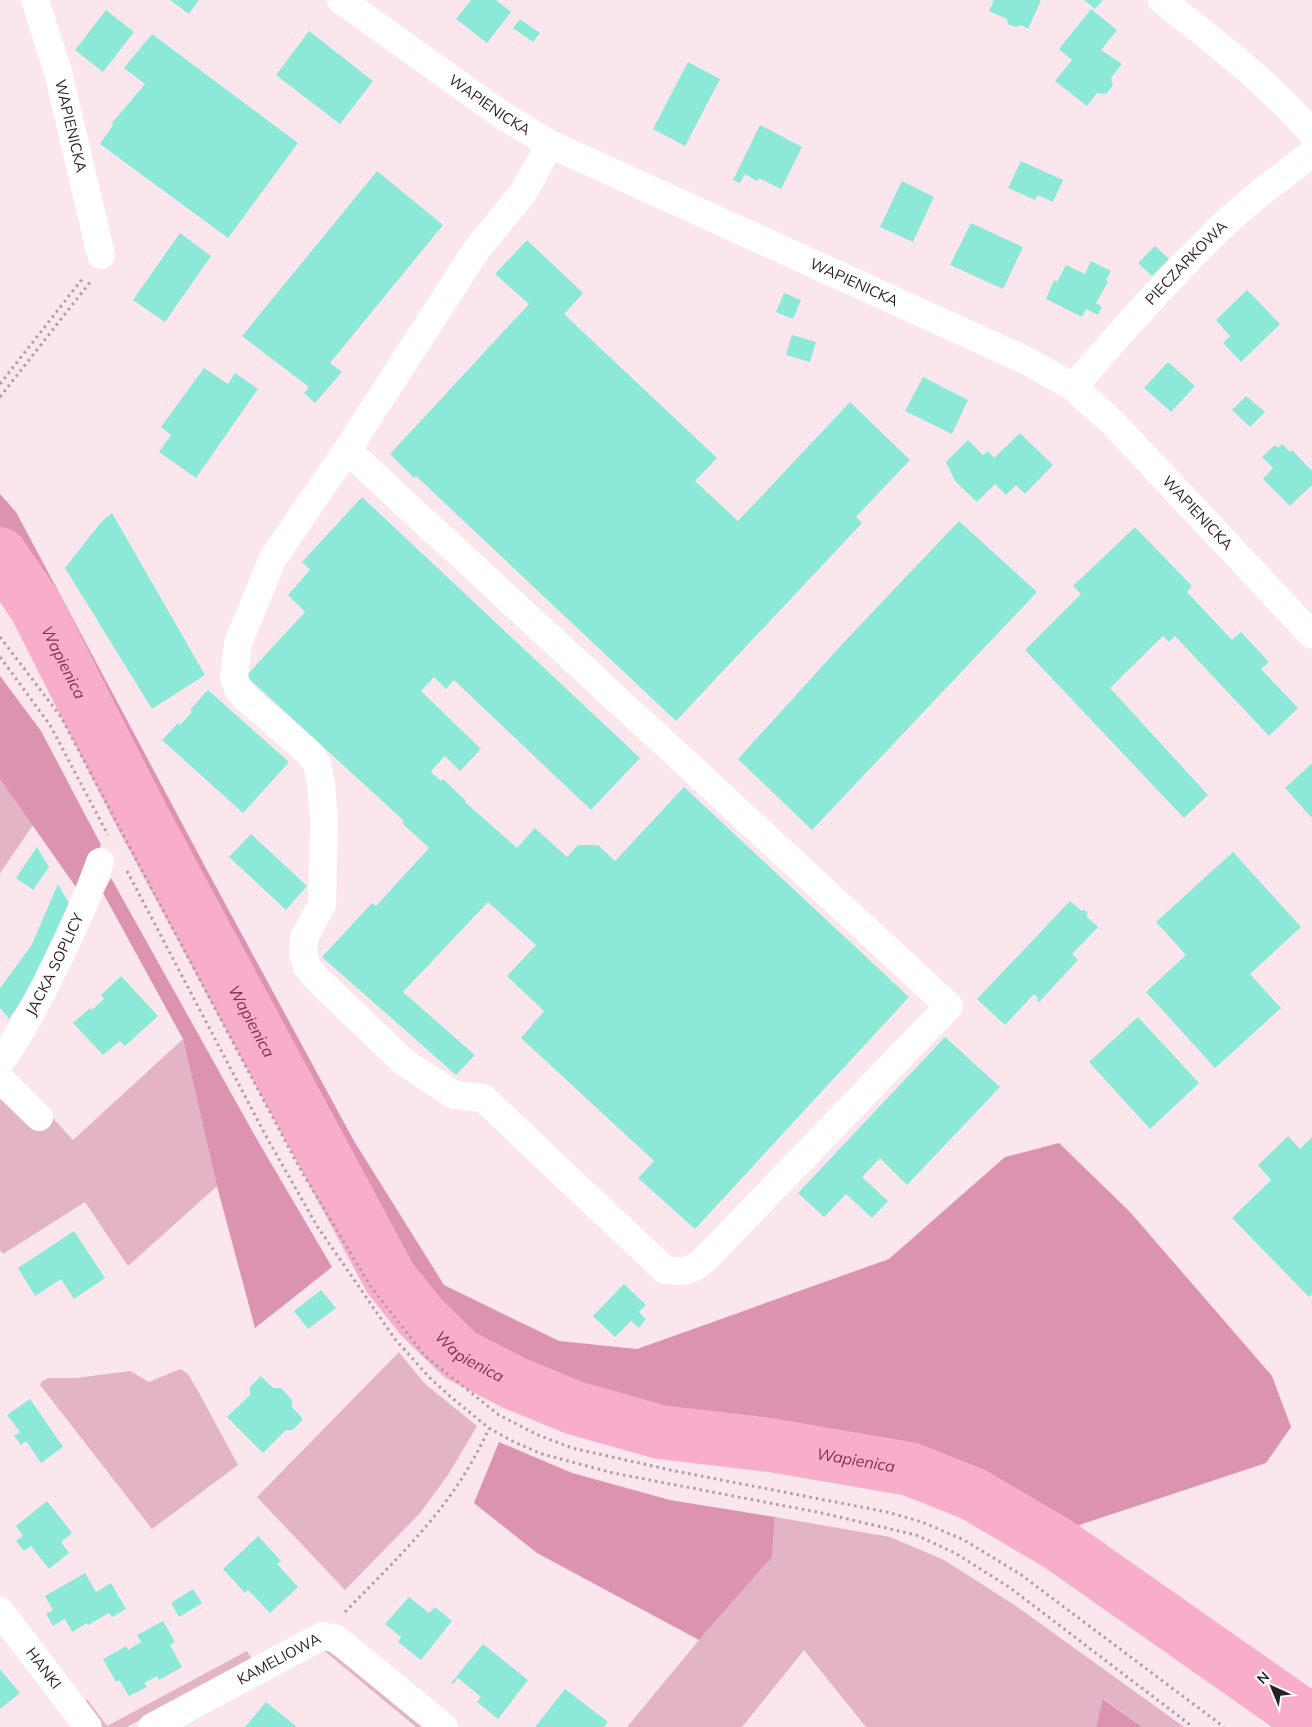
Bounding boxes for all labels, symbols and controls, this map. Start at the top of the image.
street label: WAPIENICKA [445,70,534,139]
street label: WAPIENICKA [51,77,91,174]
street label: PIECZARKOWA [1141,216,1231,309]
street label: WAPIENICKA [807,254,901,310]
street label: WAPIENICKA [1158,472,1237,554]
water label: Wapienica [37,622,91,703]
street label: JACKA SOPLICY [21,909,88,1019]
water label: Wapienica [224,981,280,1061]
water label: Wapienica [431,1326,508,1386]
water label: Wapienica [815,1443,897,1476]
street label: KAMELIOWA [234,1628,324,1689]
street label: HANKI [22,1644,66,1693]
north arrow [1247,1662,1297,1712]
text: N [1253,1668,1273,1688]

